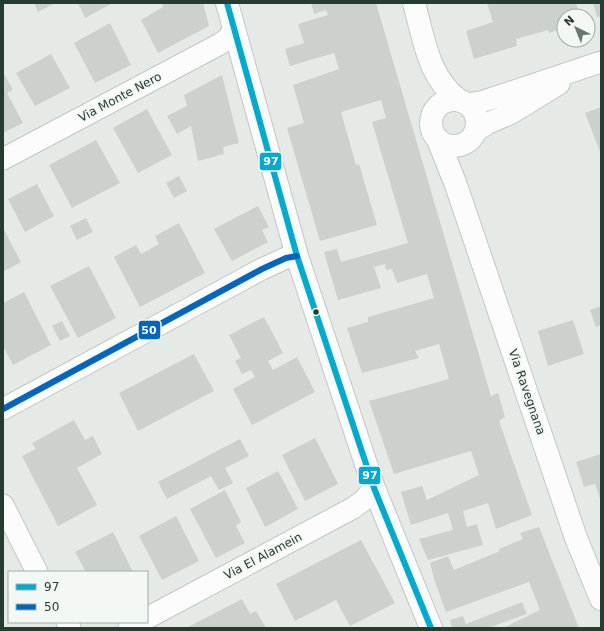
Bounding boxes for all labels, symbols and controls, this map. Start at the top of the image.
north arrow [556,8,596,48]
text: N [562,13,577,29]
street label: Via Monte Nero [76,69,164,125]
line badge: 97 [259,152,282,171]
text: 97 [263,155,279,168]
unlabelled marker [311,307,321,317]
line badge: 50 [138,320,161,340]
text: 50 [141,324,157,337]
street label: Via Ravegnana [506,347,548,437]
line badge: 97 [358,466,381,485]
text: 97 [362,469,378,482]
street label: Via El Alamein [222,530,304,582]
legend [8,571,148,623]
text: 97 [44,580,59,594]
text: 50 [44,600,59,614]

